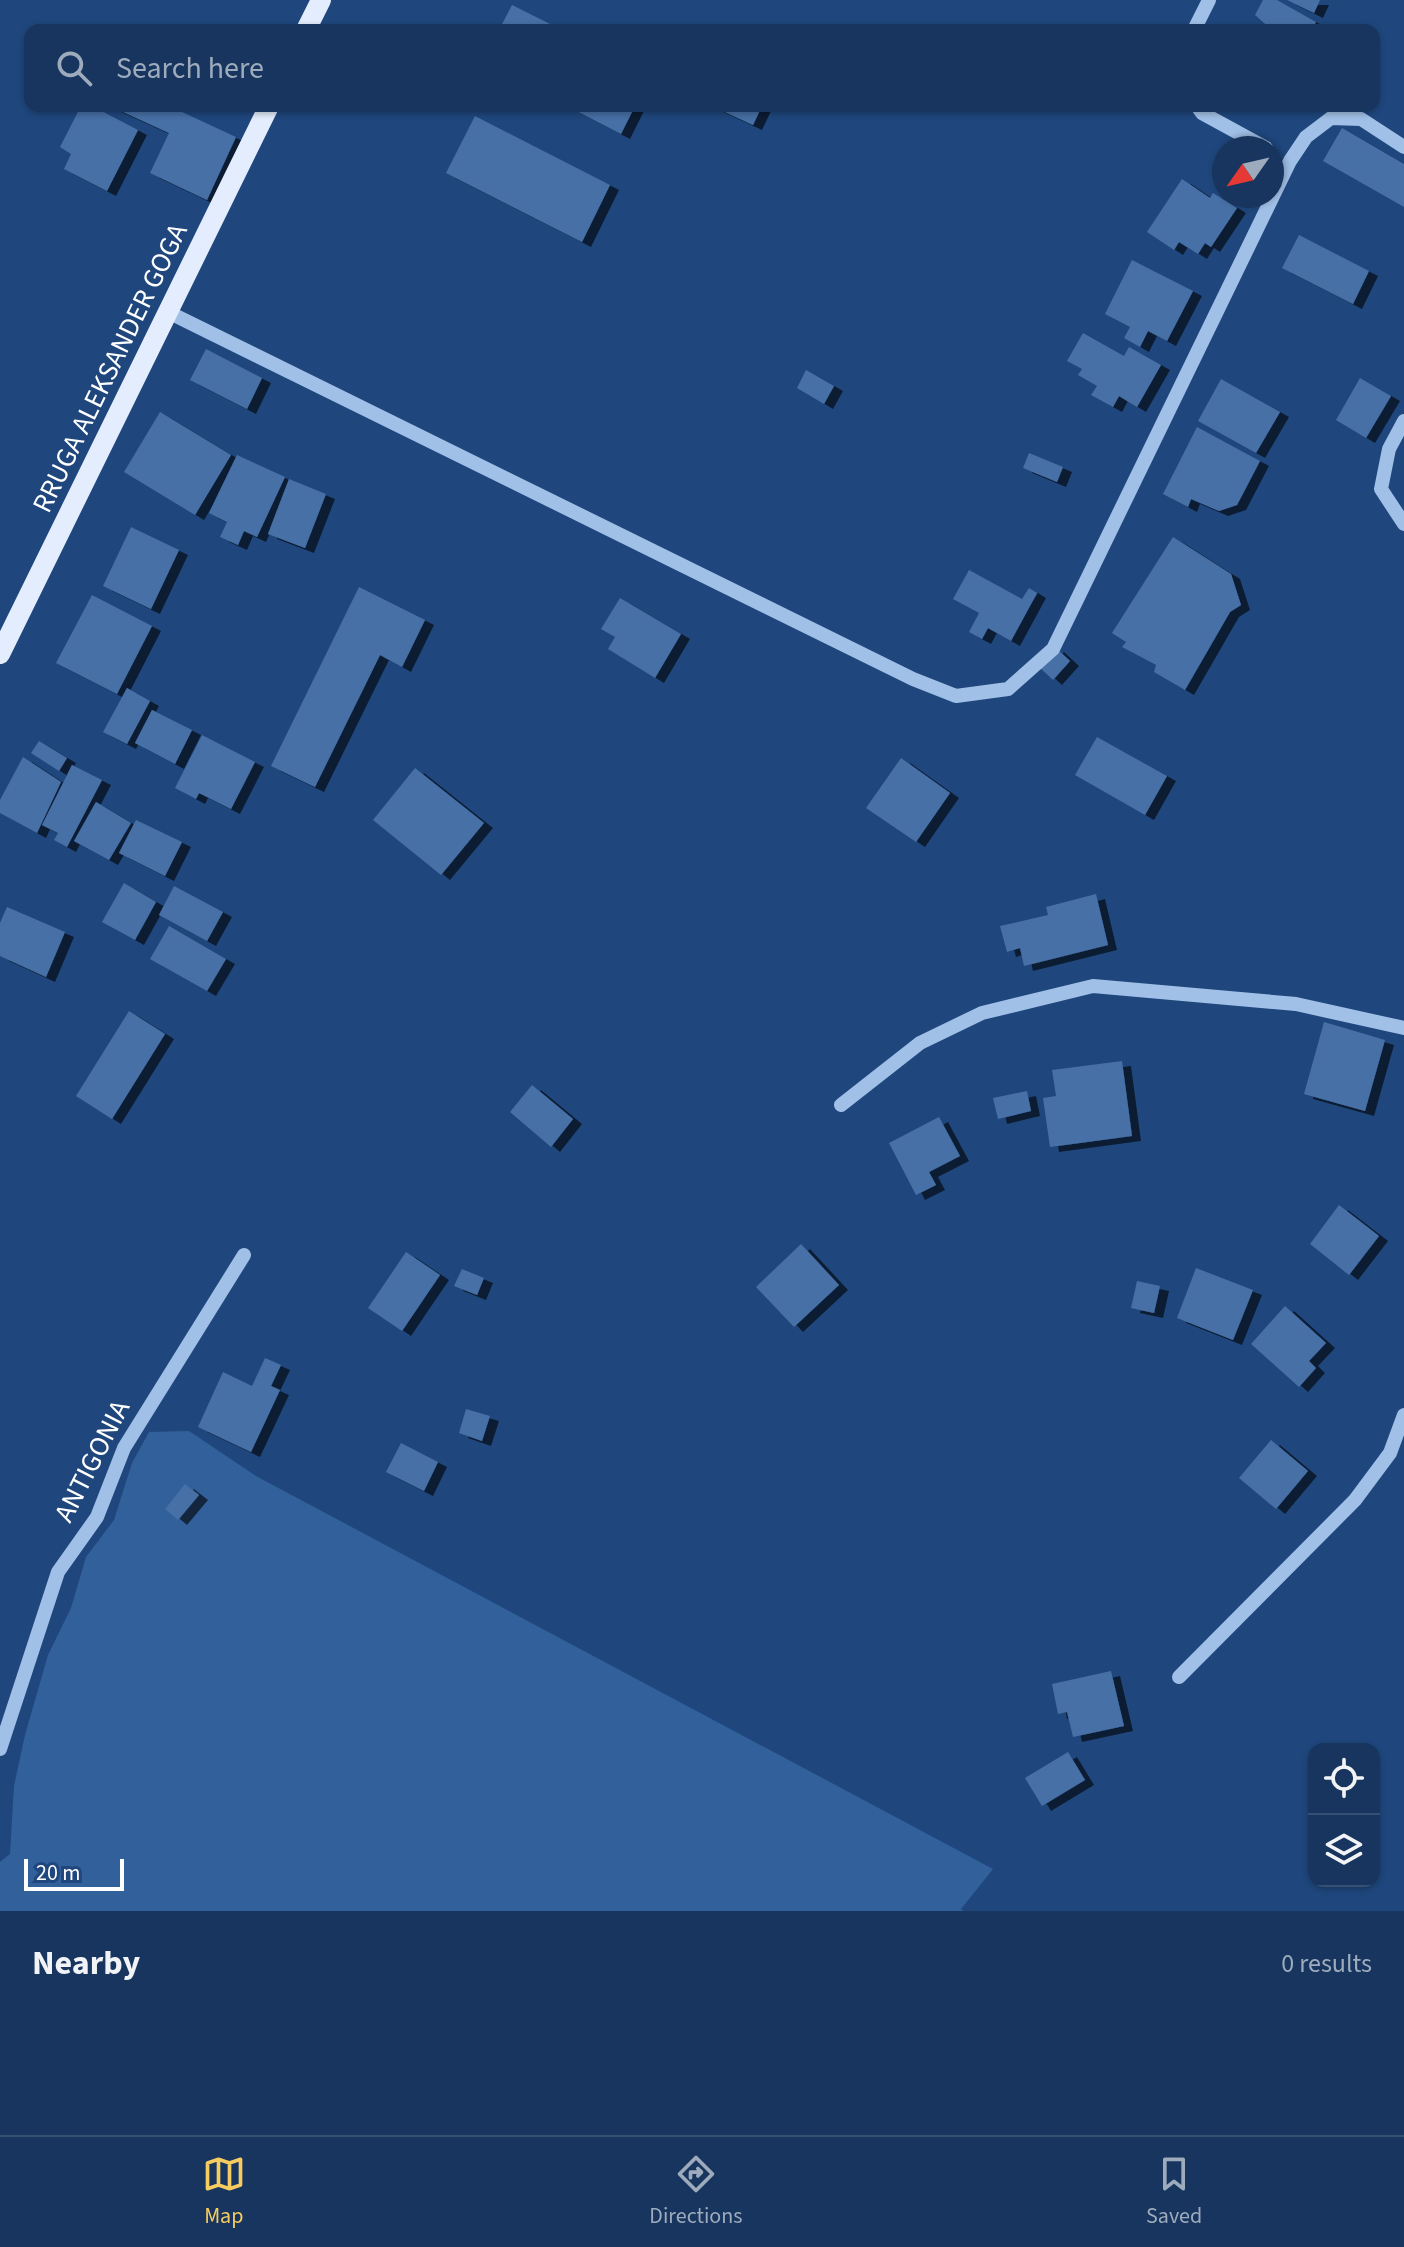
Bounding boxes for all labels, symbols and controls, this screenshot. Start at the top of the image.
search box [24,24,1380,112]
icon: search [52,46,96,90]
text: Search here [116,47,264,90]
north arrow [1212,136,1284,208]
street label: RRUGA ALEKSANDER GOGA [22,216,198,519]
street label: ANTIGONIA [44,1392,140,1529]
map controls [1308,1743,1380,1887]
button: locate [1308,1743,1380,1815]
button: layers [1308,1815,1380,1887]
scale bar [24,1855,124,1891]
text: 20 m [36,1857,81,1889]
text: Nearby [32,1939,140,1988]
text: 0 results [1281,1945,1372,1982]
tab: Map [202,2152,246,2232]
tab: Directions [649,2152,742,2232]
tab: Saved [1146,2152,1202,2232]

